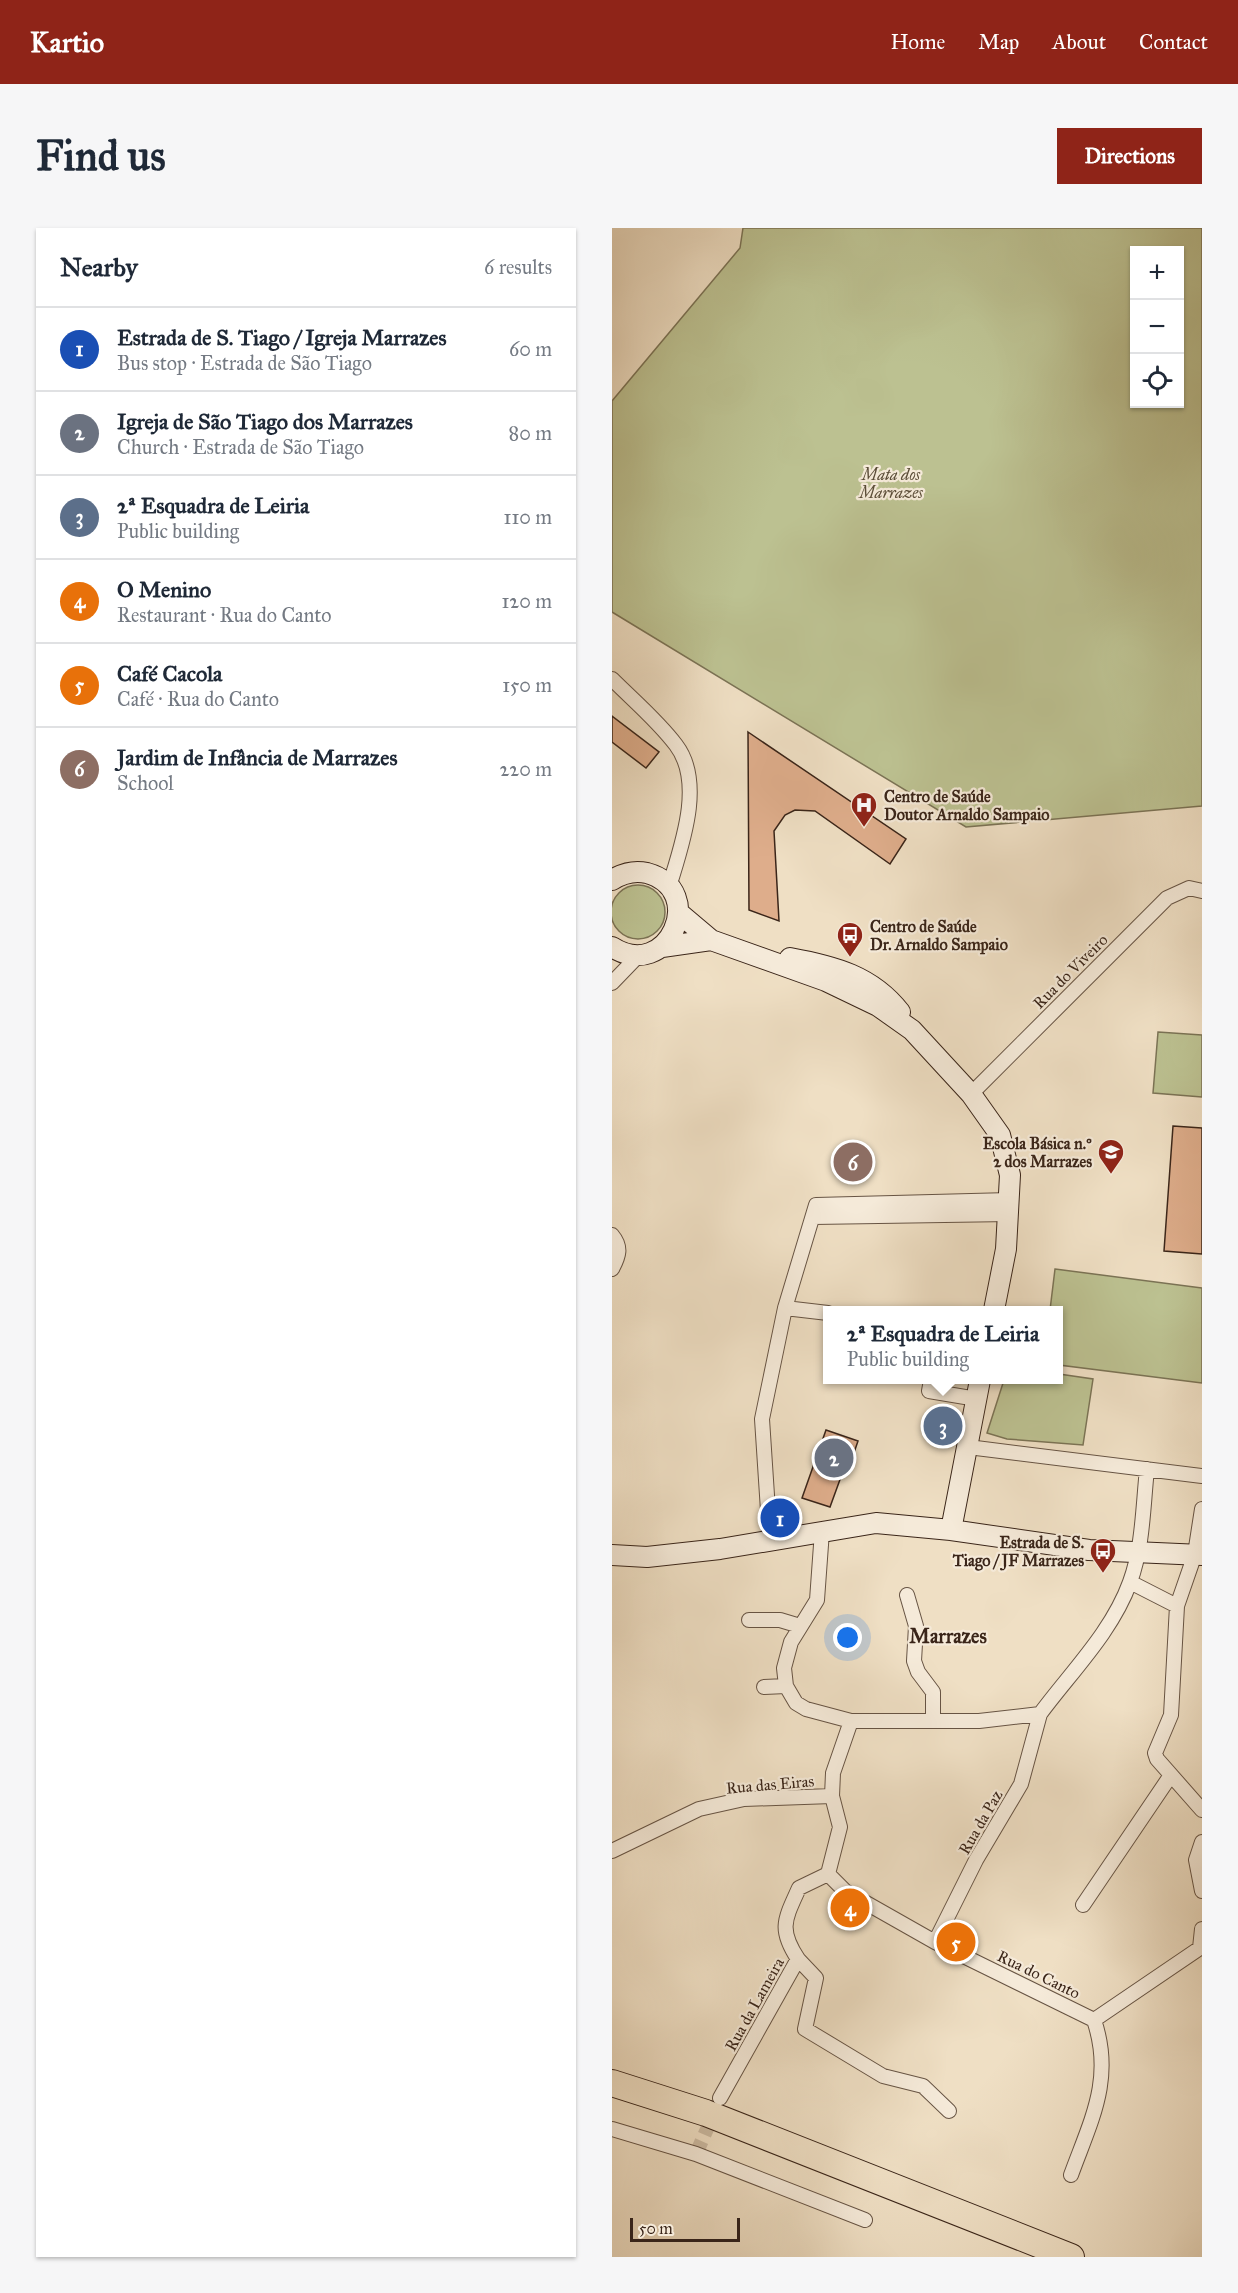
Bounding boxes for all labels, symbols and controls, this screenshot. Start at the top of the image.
text: Kartio [30,25,104,60]
text: Home [890,29,945,55]
text: Map [978,29,1019,55]
text: About [1052,29,1106,55]
text: Contact [1139,29,1208,55]
button: Directions [1057,128,1202,184]
text: Find us [36,130,166,182]
map controls [1130,246,1184,408]
button: + [1130,246,1184,300]
text: Nearby [60,251,138,283]
text: 6 results [484,255,552,279]
button: − [1130,300,1184,354]
text: Estrada de S. Tiago / Igreja Marrazes [117,324,447,351]
text: 1 [76,337,83,361]
text: 60 m [509,337,552,361]
text: Bus stop · Estrada de São Tiago [117,351,372,375]
button: locate [1130,354,1184,408]
text: Igreja de São Tiago dos Marrazes [117,408,413,435]
text: 2 [75,421,84,445]
text: 80 m [509,421,552,445]
text: Church · Estrada de São Tiago [117,435,364,459]
park label: Mata dos Marrazes [857,465,923,502]
text: 2ª Esquadra de Leiria [117,492,309,519]
text: 3 [76,505,84,529]
text: 110 m [504,505,552,529]
text: Public building [117,519,239,543]
text: O Menino [117,576,211,603]
text: 4 [74,589,85,613]
text: 120 m [501,589,552,613]
text: Restaurant · Rua do Canto [117,603,332,627]
text: Café Cacola [117,660,222,687]
text: 5 [75,673,84,697]
text: 150 m [502,673,552,697]
text: Café · Rua do Canto [117,687,279,711]
text: Jardim de Infância de Marrazes [117,744,397,771]
text: 6 [74,757,85,781]
text: 220 m [500,757,552,781]
text: School [117,771,174,795]
place label: Centro de Saúde Doutor Arnaldo Sampaio [884,787,1049,825]
hospital icon: Centro de Saúde Doutor Arnaldo Sampaio [849,790,879,828]
place label: Centro de Saúde Dr. Arnaldo Sampaio [870,917,1008,955]
bus stop icon: Centro de Saúde Dr. Arnaldo Sampaio [835,920,865,958]
street label: Rua do Viveiro [1029,930,1112,1013]
place label: Escola Básica n.º 2 dos Marrazes [983,1134,1092,1171]
school or university icon: Escola Básica n.º 2 dos Marrazes [1096,1137,1126,1175]
pin: 6 [834,1140,872,1184]
popup [823,1306,1063,1384]
text: 2ª Esquadra de Leiria [847,1320,1039,1347]
text: Public building [847,1347,969,1371]
pin: 3 [924,1404,962,1448]
pin: 2 [814,1436,854,1480]
pin: 1 [760,1496,800,1540]
place label: Estrada de S. Tiago / JF Marrazes [952,1533,1084,1571]
bus stop icon: Estrada de S. Tiago / JF Marrazes [1088,1536,1118,1574]
your location [833,1623,862,1652]
district label: Marrazes [909,1624,987,1648]
street label: Rua das Eiras [725,1771,815,1798]
street label: Rua da Paz [954,1786,1007,1858]
pin: 4 [830,1886,870,1930]
pin: 5 [936,1920,976,1964]
street label: Rua do Canto [994,1946,1083,2003]
street label: Rua da Lameira [721,1954,788,2054]
scale bar [630,2215,740,2242]
text: 50 m [639,2219,673,2238]

